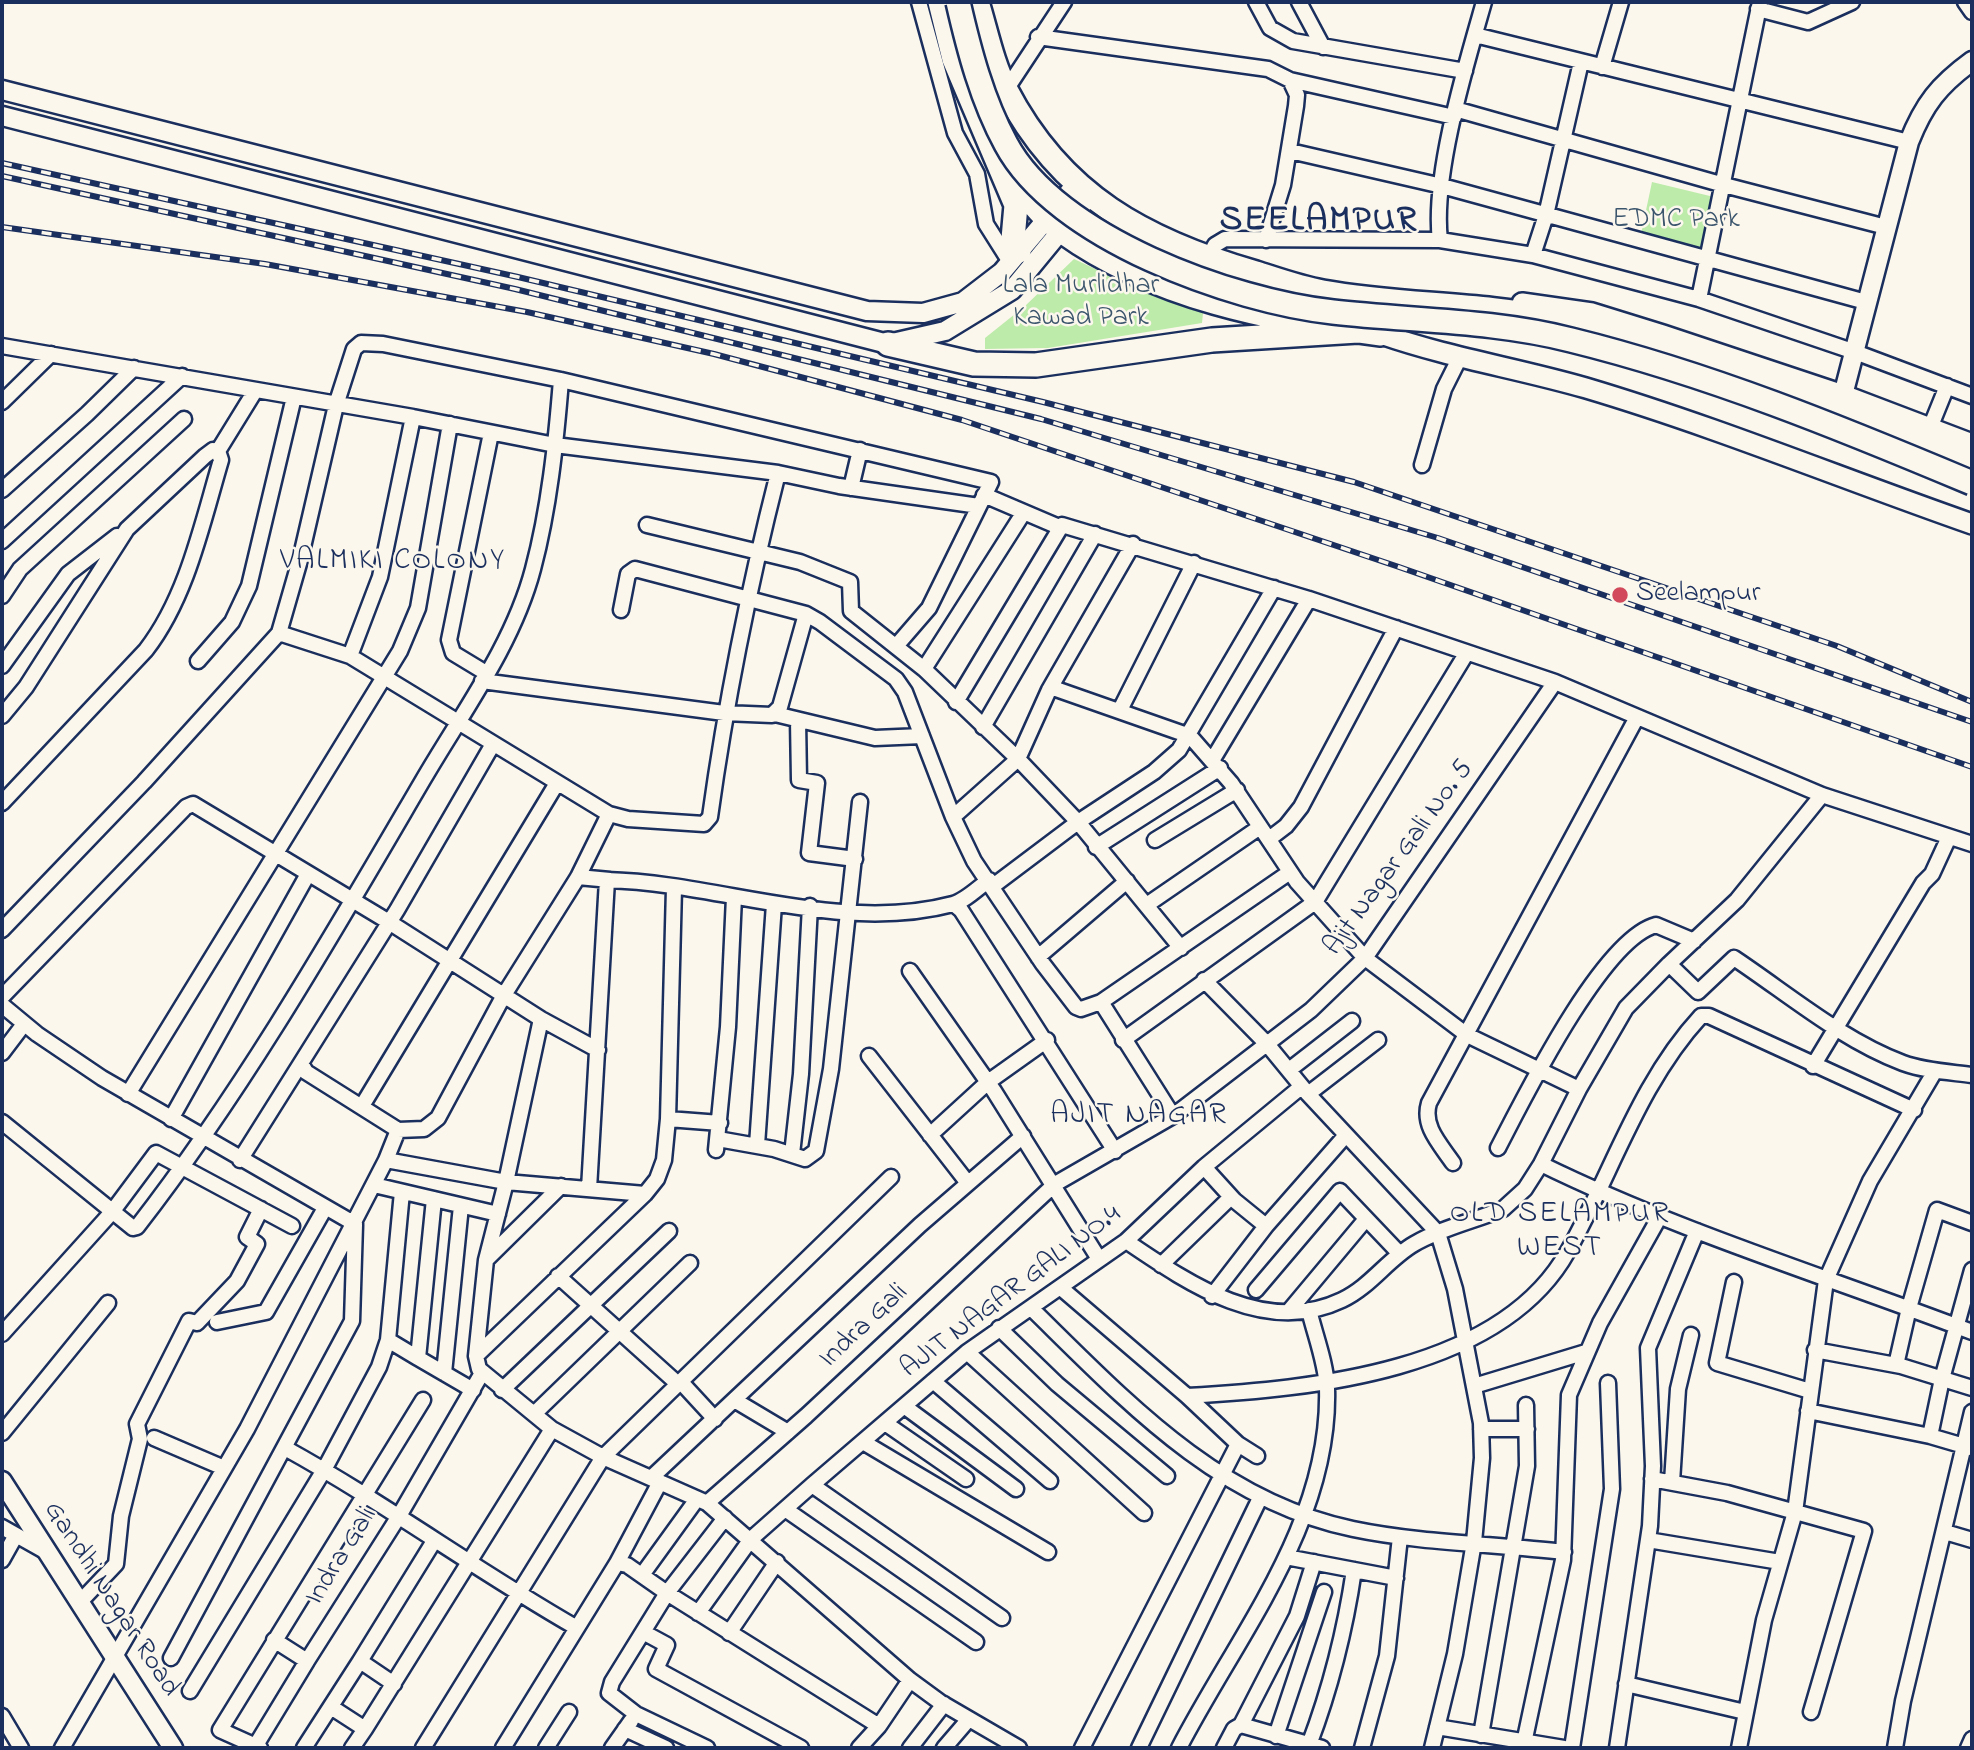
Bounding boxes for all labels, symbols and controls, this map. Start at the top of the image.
district label: SEELAMPUR [1221,202,1417,244]
park label: EDMC Park [1612,204,1740,238]
park label: Lala Murlidhar Kawad Park [1003,270,1159,336]
district label: VALMIKI COLONY [282,545,504,581]
place label: Seelampur [1636,578,1760,612]
marker: Seelampur [1610,585,1630,605]
street label: Ajit Nagar Gali No. 5 [1318,755,1482,963]
district label: AJIT NAGAR [1052,1099,1226,1135]
district label: OLD SELAMPUR WEST [1451,1198,1669,1268]
street label: AJIT NAGAR GALI NO.4 [895,1199,1129,1387]
street label: Indra Gali [814,1277,916,1377]
street label: Gandhi Nagar Road [34,1496,186,1704]
street label: Indra Gali [300,1502,386,1612]

